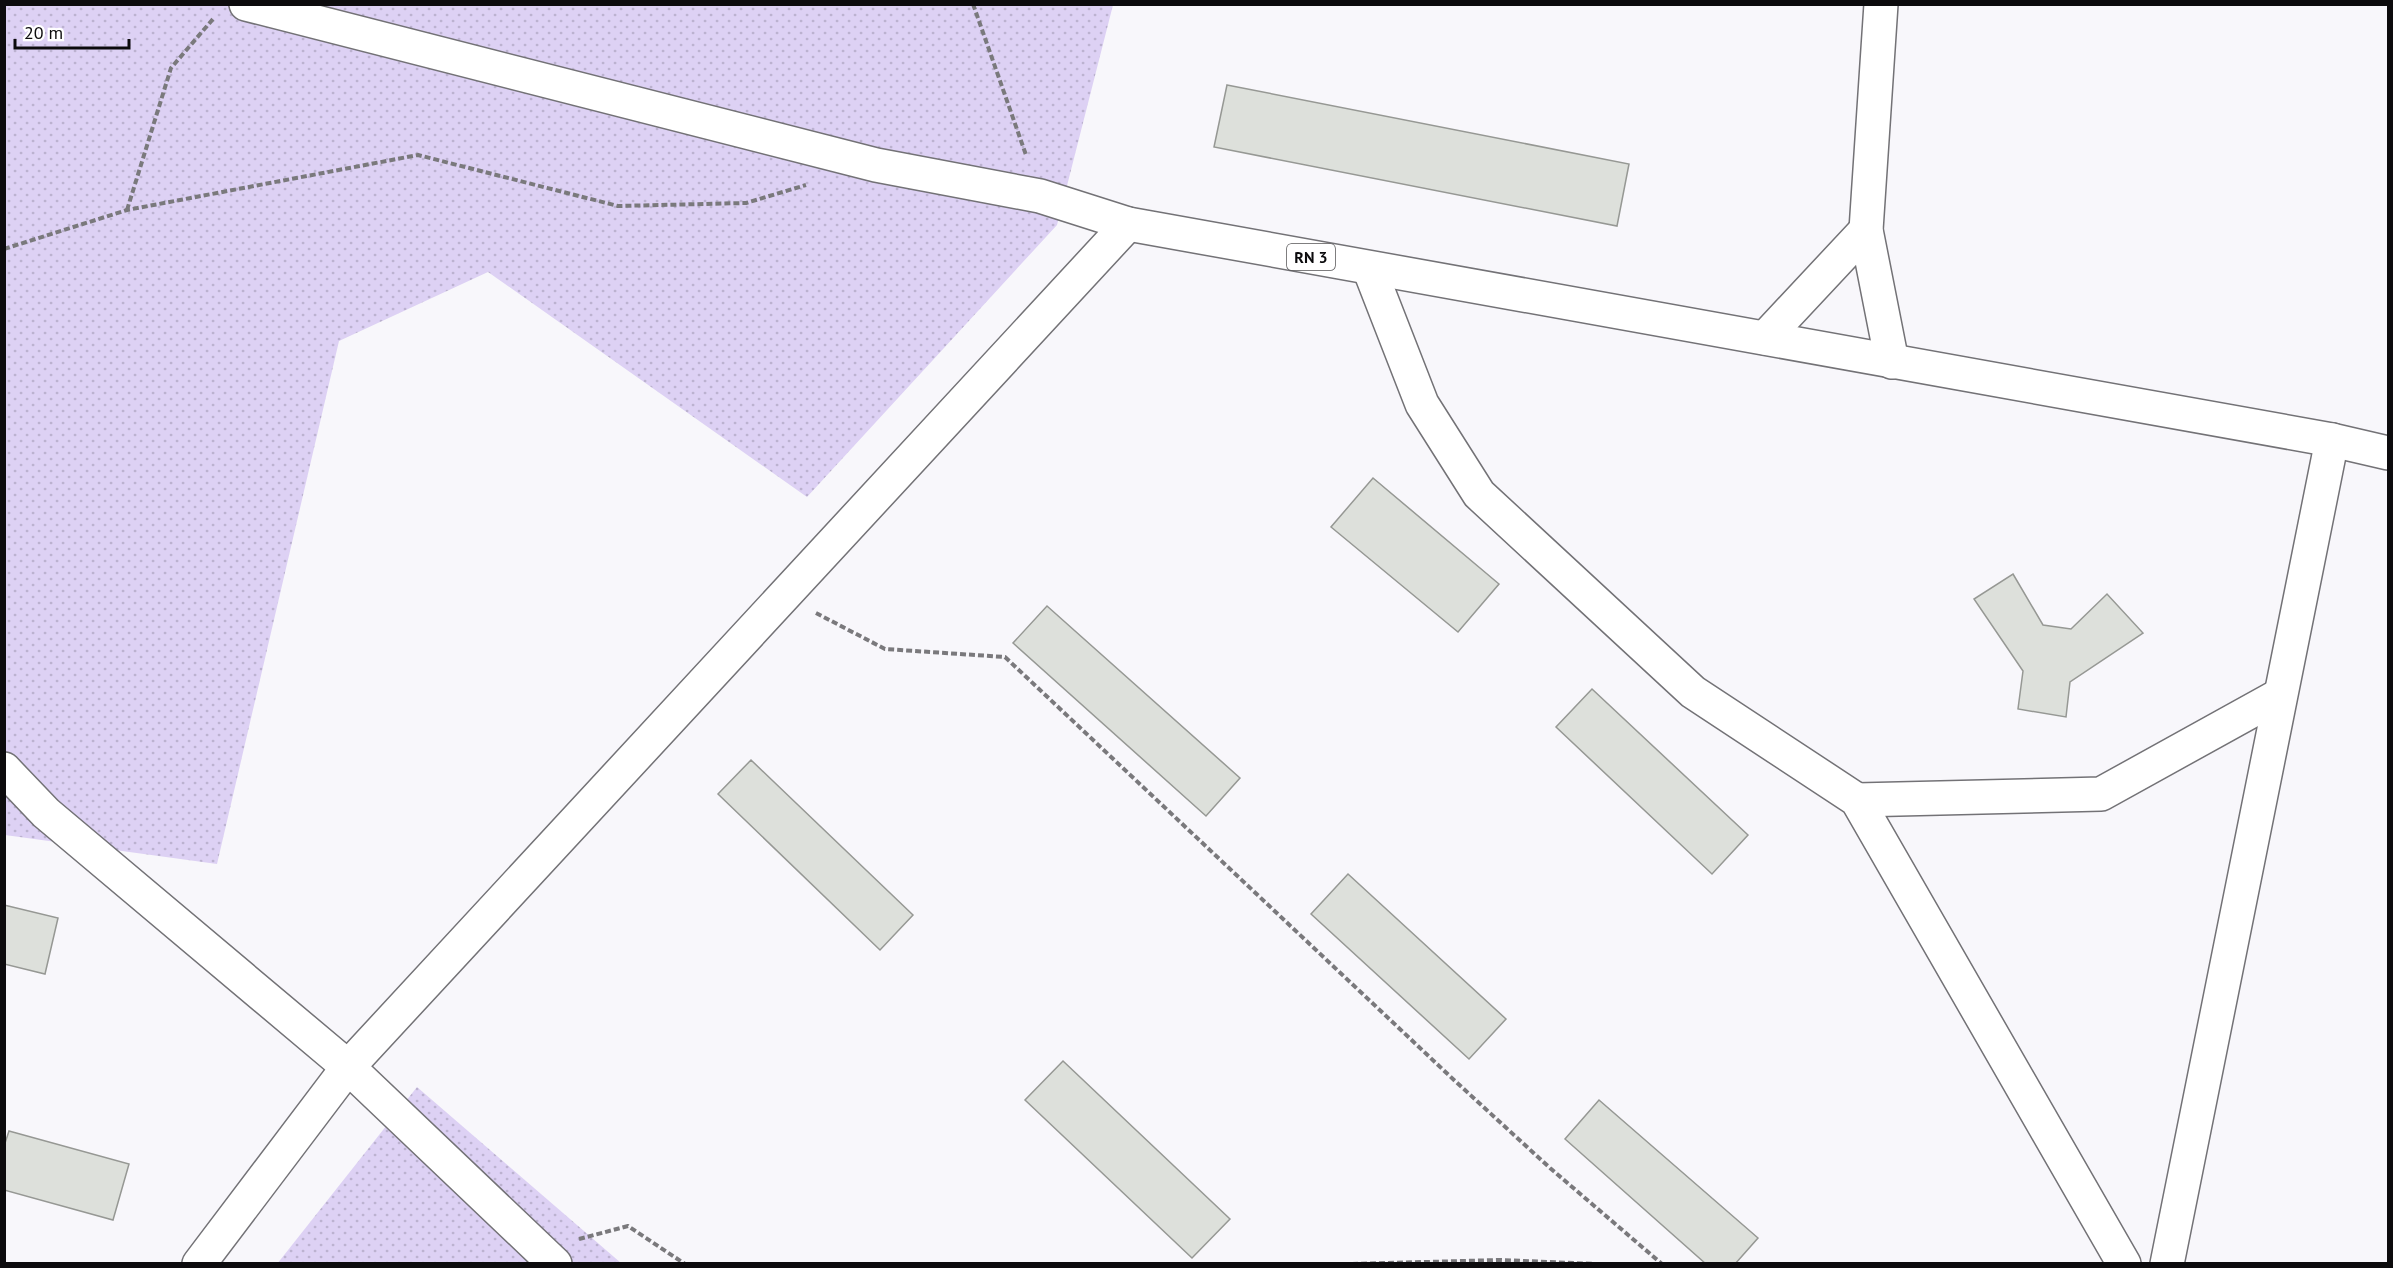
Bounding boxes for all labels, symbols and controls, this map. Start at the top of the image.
scale bar [15,12,129,50]
text: 20 m [24,21,63,44]
road number: RN 3 [1287,244,1335,270]

